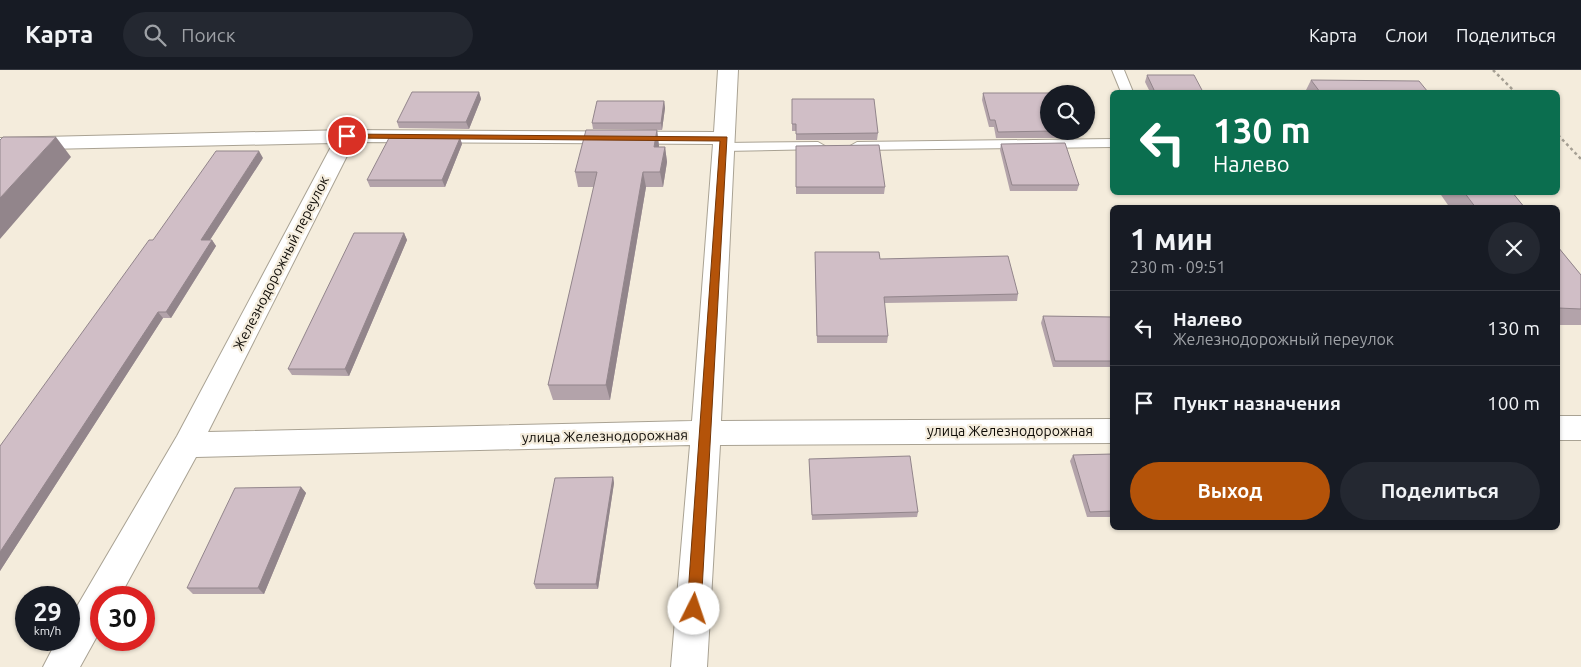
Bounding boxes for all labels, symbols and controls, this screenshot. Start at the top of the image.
search box [123,12,473,57]
text: Карта [25,21,93,48]
icon: search [141,21,169,49]
text: Поиск [181,24,235,46]
text: Карта [1309,25,1357,45]
text: Слои [1385,25,1428,45]
text: Поделиться [1456,25,1556,45]
map controls [1040,85,1095,140]
button: search [1040,85,1095,140]
icon: left [1130,110,1195,175]
text: 130 m [1213,110,1311,150]
pin [326,115,368,157]
icon: arrive [333,122,361,150]
text: Налево [1213,151,1290,176]
street label: Железнодорожный переулок [230,173,332,353]
text: 1 мин [1130,222,1213,256]
button: close [1488,222,1540,274]
text: 230 m · 09:51 [1130,258,1226,276]
text: Налево [1173,308,1242,330]
icon: left [1130,314,1158,342]
text: 130 m [1487,317,1540,339]
text: Железнодорожный переулок [1173,330,1394,348]
icon: arrive [1130,389,1158,417]
text: Пункт назначения [1173,392,1341,414]
text: 100 m [1487,392,1540,414]
street label: улица Железнодорожная [927,423,1093,439]
street label: улица Железнодорожная [522,427,688,445]
button: Выход [1130,462,1330,520]
button: Поделиться [1340,462,1540,520]
position arrow [667,582,719,634]
speed limit sign: 30 [90,586,155,651]
text: 29 [33,598,62,626]
text: km/h [34,624,61,637]

